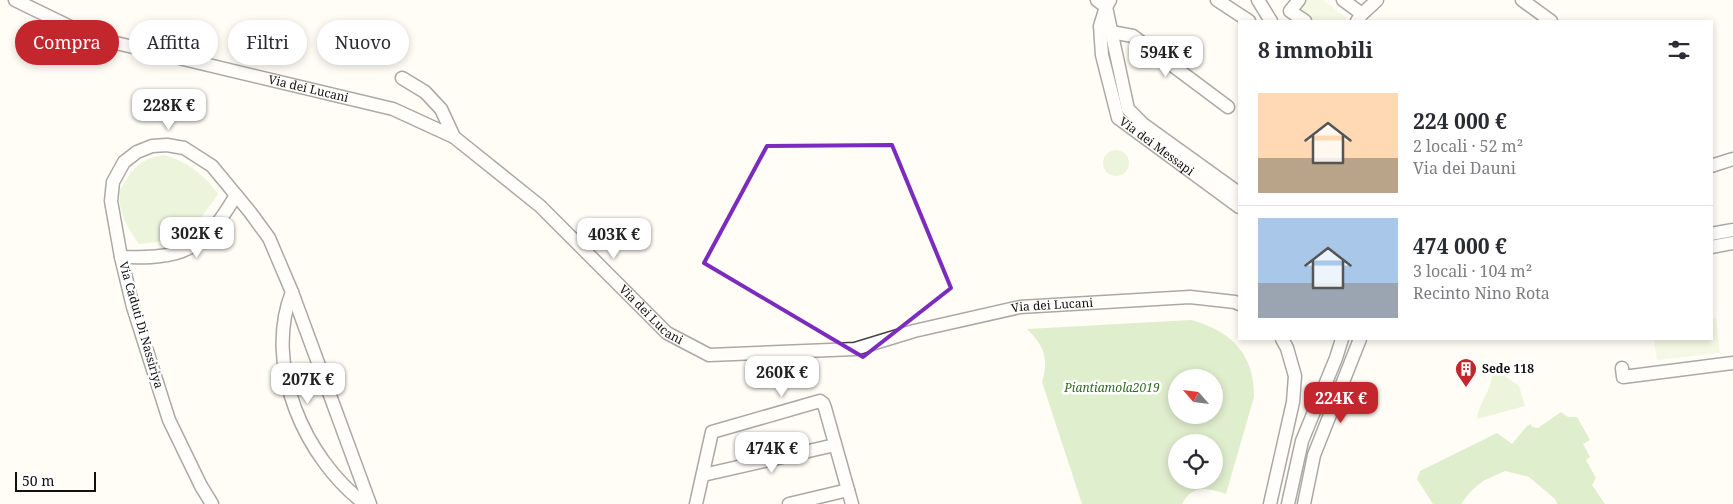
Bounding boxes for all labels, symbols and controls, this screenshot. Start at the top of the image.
chip: Compra [15,20,119,65]
chip: Affitta [129,20,218,65]
chip: Filtri [228,20,307,65]
chip: Nuovo [317,20,409,65]
pin: 594K € [1125,36,1207,78]
text: 8 immobili [1258,36,1373,64]
icon: filters [1665,36,1693,64]
text: 594K € [1140,41,1192,63]
street label: Via dei Lucani [267,71,350,106]
pin: 228K € [128,88,210,131]
text: 228K € [143,94,195,116]
text: 224 000 € [1413,107,1507,135]
street label: Via dei Messapi [1116,113,1198,179]
icon: home [1298,113,1358,173]
text: 2 locali · 52 m² [1413,135,1523,157]
text: Via dei Dauni [1413,157,1516,179]
pin: 302K € [156,216,238,259]
pin: 403K € [573,218,655,260]
text: 302K € [171,222,223,244]
text: 403K € [588,223,640,245]
text: 474 000 € [1413,232,1507,260]
icon: home [1298,238,1358,298]
street label: Via Caduti Di Nassiriya [115,259,168,391]
text: 3 locali · 104 m² [1413,260,1532,282]
street label: Via dei Lucani [615,281,686,348]
text: Recinto Nino Rota [1413,282,1550,304]
street label: Via dei Lucani [1009,294,1094,317]
pin: 260K € [741,356,823,398]
building icon: Sede 118 [1454,357,1478,388]
place label: Sede 118 [1482,360,1534,377]
text: 260K € [756,361,808,383]
pin: 207K € [267,362,349,405]
text: 207K € [282,368,334,390]
north arrow [1168,369,1222,424]
map controls [1168,369,1223,489]
park label: Piantiamola2019 [1063,379,1160,396]
pin: 224K € [1300,382,1382,424]
text: 224K € [1315,387,1367,409]
pin: 474K € [731,432,813,474]
button: locate [1168,434,1223,489]
text: 474K € [746,437,798,459]
scale bar [15,469,96,492]
text: 50 m [22,471,55,490]

